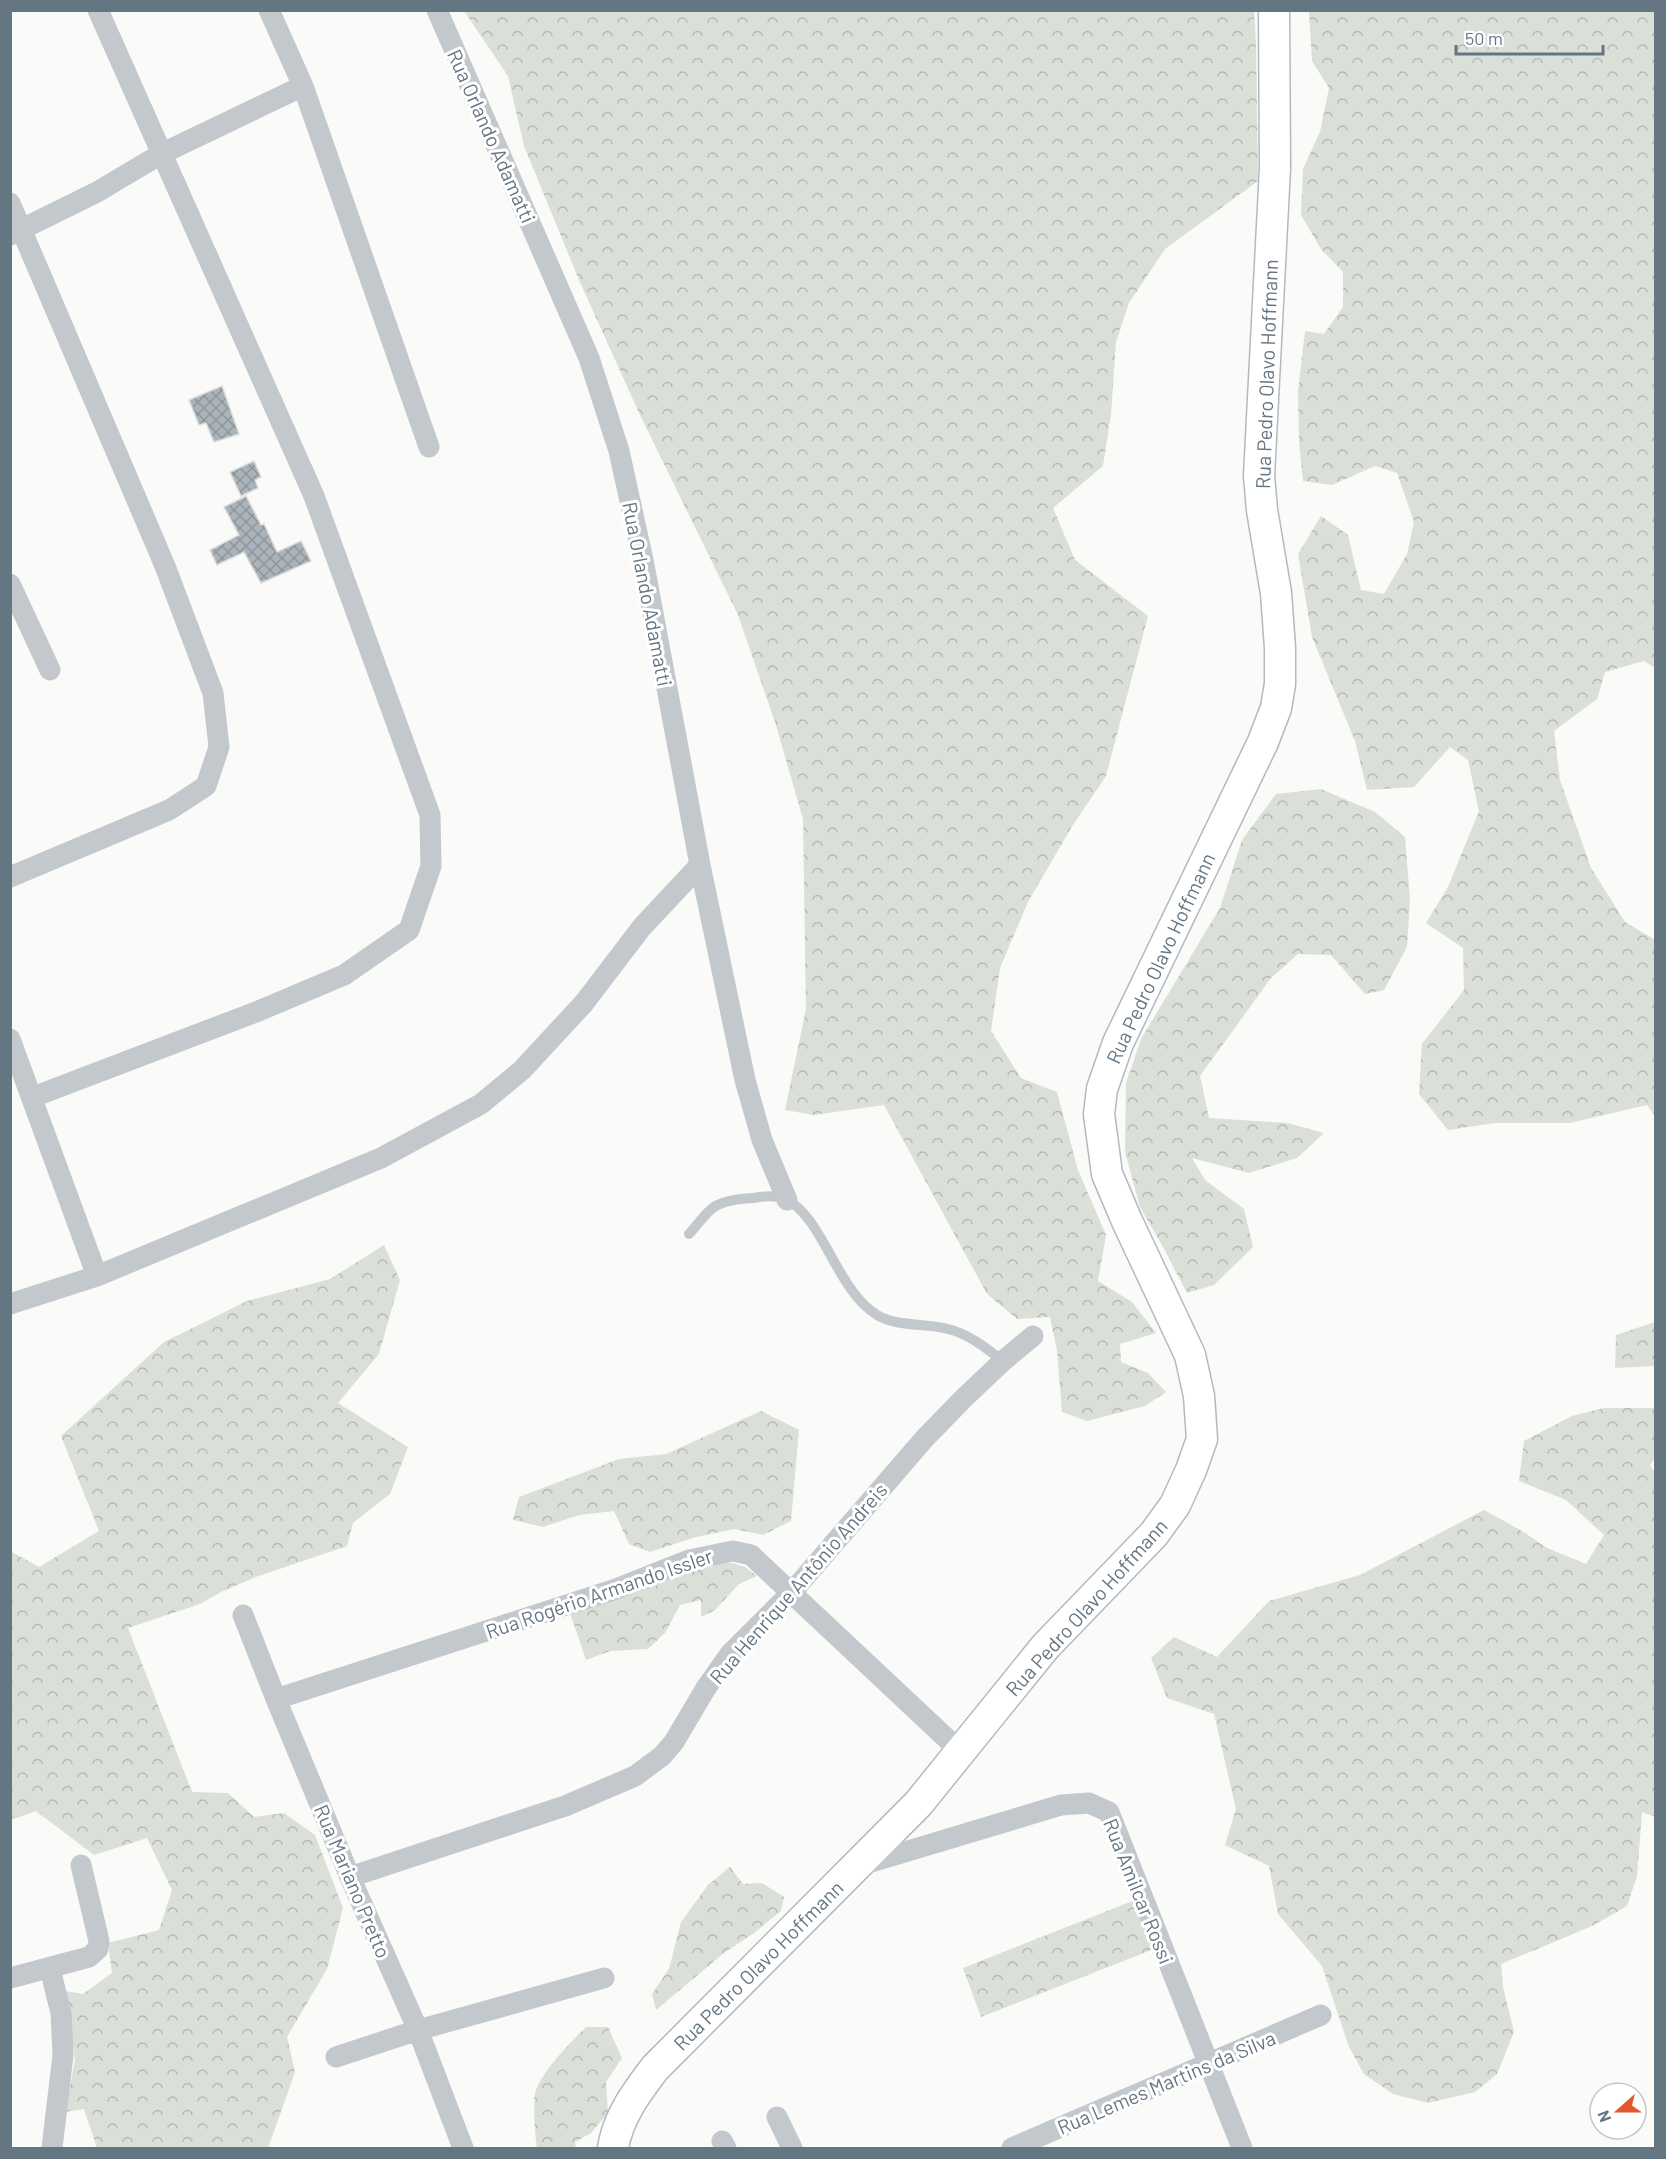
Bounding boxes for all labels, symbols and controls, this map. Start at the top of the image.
scale bar [1456,18,1603,56]
text: 50 m [1465,27,1503,49]
street label: Rua Orlando Adamatti [443,45,541,227]
street label: Rua Pedro Olavo Hoffmann [1250,259,1282,489]
street label: Rua Orlando Adamatti [618,500,678,688]
street label: Rua Pedro Olavo Hoffmann [1101,849,1219,1067]
street label: Rua Henrique Antônio Andreis [704,1478,892,1688]
street label: Rua Pedro Olavo Hoffmann [1000,1514,1172,1700]
street label: Rua Rogério Armando Issler [482,1543,716,1643]
street label: Rua Mariano Pretto [310,1801,396,1961]
street label: Rua Amilcar Rossi [1099,1815,1179,1967]
street label: Rua Pedro Olavo Hoffmann [668,1875,848,2055]
street label: Rua Lemes Martins da Silva [1053,2025,1279,2139]
north arrow [1588,2081,1648,2141]
text: N [1593,2108,1614,2125]

